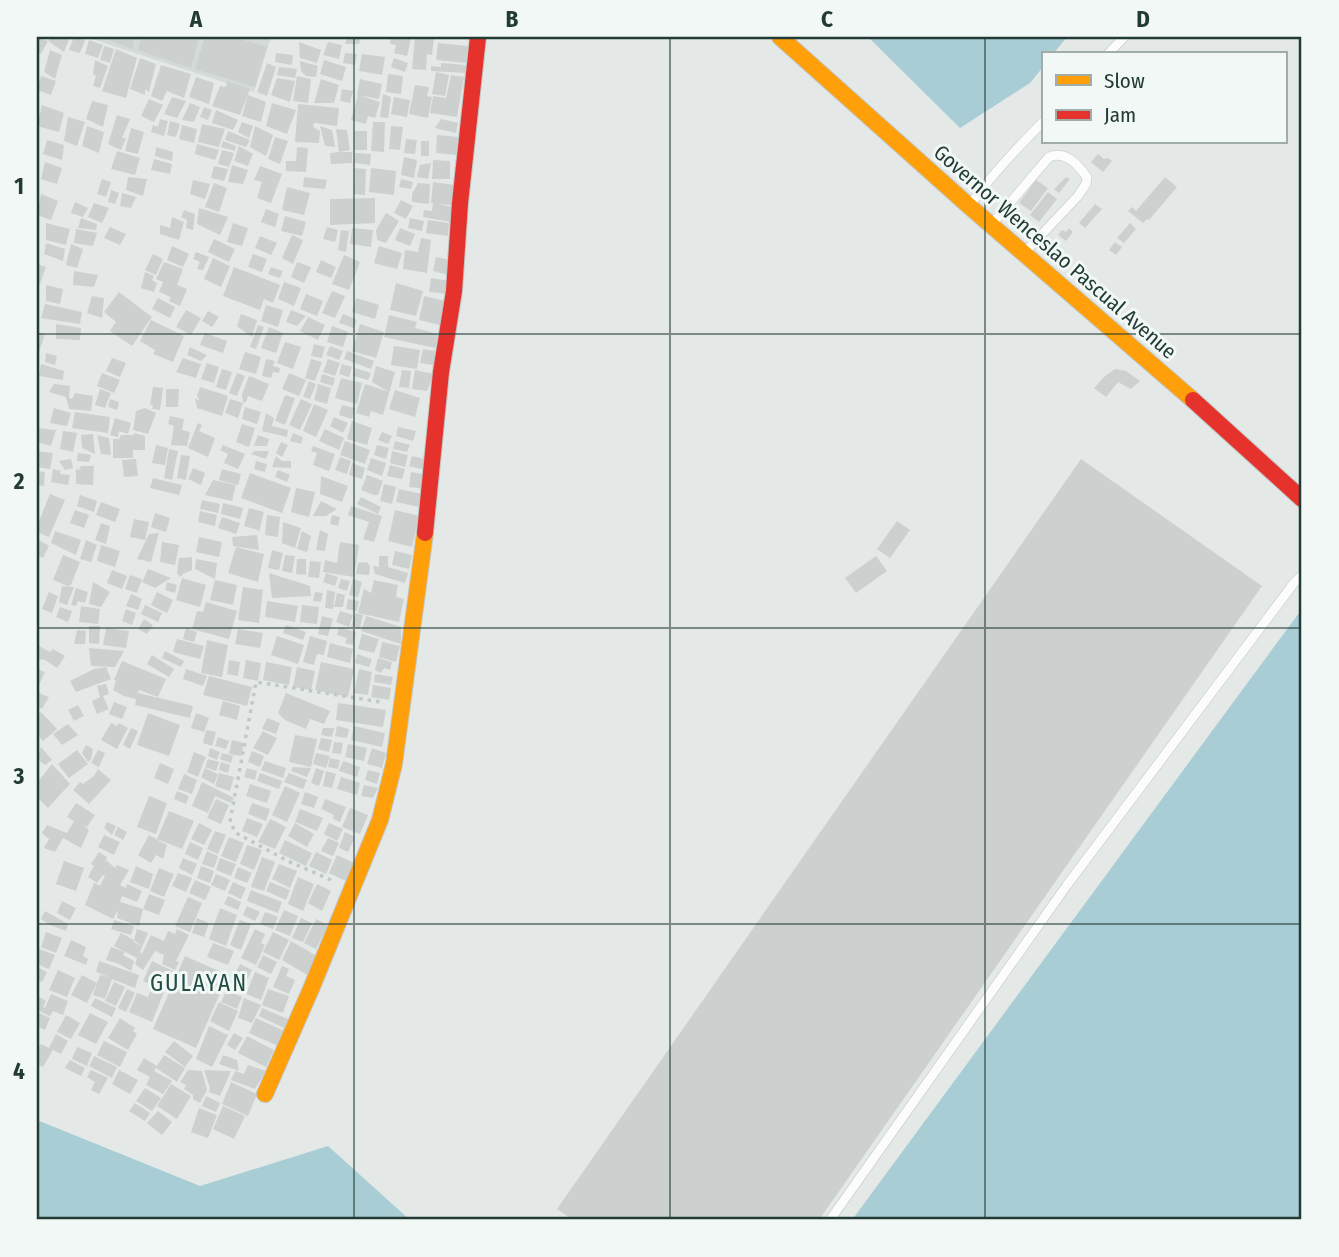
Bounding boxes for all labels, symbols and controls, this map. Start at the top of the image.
text: A [189,5,203,33]
text: B [506,5,519,33]
text: C [821,5,833,33]
text: D [1136,5,1150,33]
legend [1042,52,1286,144]
text: Slow [1104,68,1145,94]
text: Jam [1104,102,1136,128]
street label: Governor Wenceslao Pascual Avenue [928,139,1182,365]
text: 1 [14,172,24,200]
text: 2 [13,467,25,495]
text: 3 [13,762,25,790]
district label: GULAYAN [150,969,248,997]
text: 4 [13,1057,25,1085]

